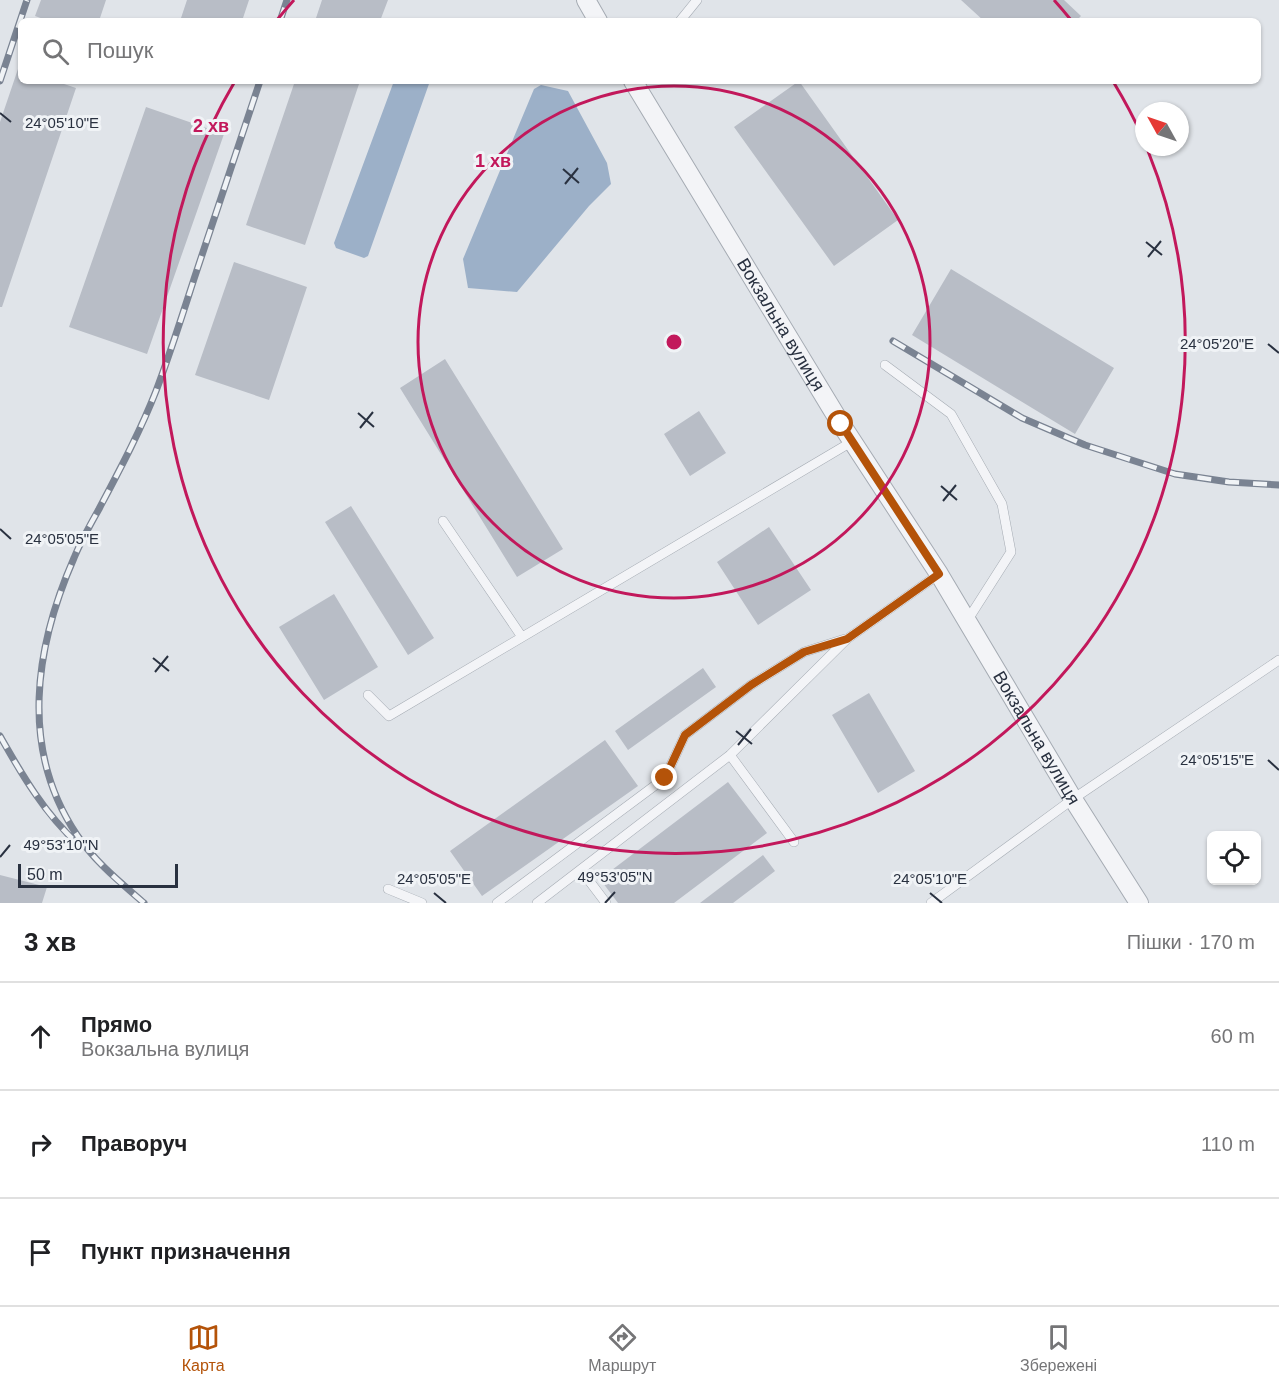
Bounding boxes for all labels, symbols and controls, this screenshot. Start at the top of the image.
search box [18,18,1261,84]
icon: search [39,35,72,68]
text: Пошук [87,38,153,63]
north arrow [1135,102,1189,156]
text: 24°05'10"E [25,114,99,131]
text: 2 хв [193,116,229,136]
text: 1 хв [475,151,511,171]
street label: Вокзальна вулиця [733,255,829,395]
centre of rings [664,332,684,352]
text: 24°05'20"E [1180,335,1254,352]
route start [827,410,853,436]
text: 24°05'05"E [25,530,99,547]
street label: Вокзальна вулиця [989,668,1084,808]
text: 24°05'15"E [1180,751,1254,768]
route end [651,764,677,790]
map controls [1207,831,1261,885]
button: locate [1207,831,1261,885]
text: 49°53'10"N [23,836,99,853]
scale bar [18,861,178,888]
text: 50 m [27,866,63,883]
text: 49°53'05"N [577,868,653,885]
text: 24°05'05"E [397,870,471,887]
text: 24°05'10"E [893,870,967,887]
text: 3 хв [24,927,76,957]
text: Пішки · 170 m [1127,931,1255,953]
text: Прямо [81,1012,152,1037]
icon: ahead [24,1020,57,1053]
text: 60 m [1211,1025,1255,1047]
text: Вокзальна вулиця [81,1038,249,1060]
icon: right [24,1128,57,1161]
text: Праворуч [81,1131,187,1156]
text: 110 m [1201,1133,1255,1155]
icon: arrive [24,1236,57,1269]
text: Пункт призначення [81,1239,291,1264]
tab: Карта [182,1321,225,1375]
tab: Маршрут [588,1321,656,1375]
tab: Збережені [1020,1321,1097,1375]

